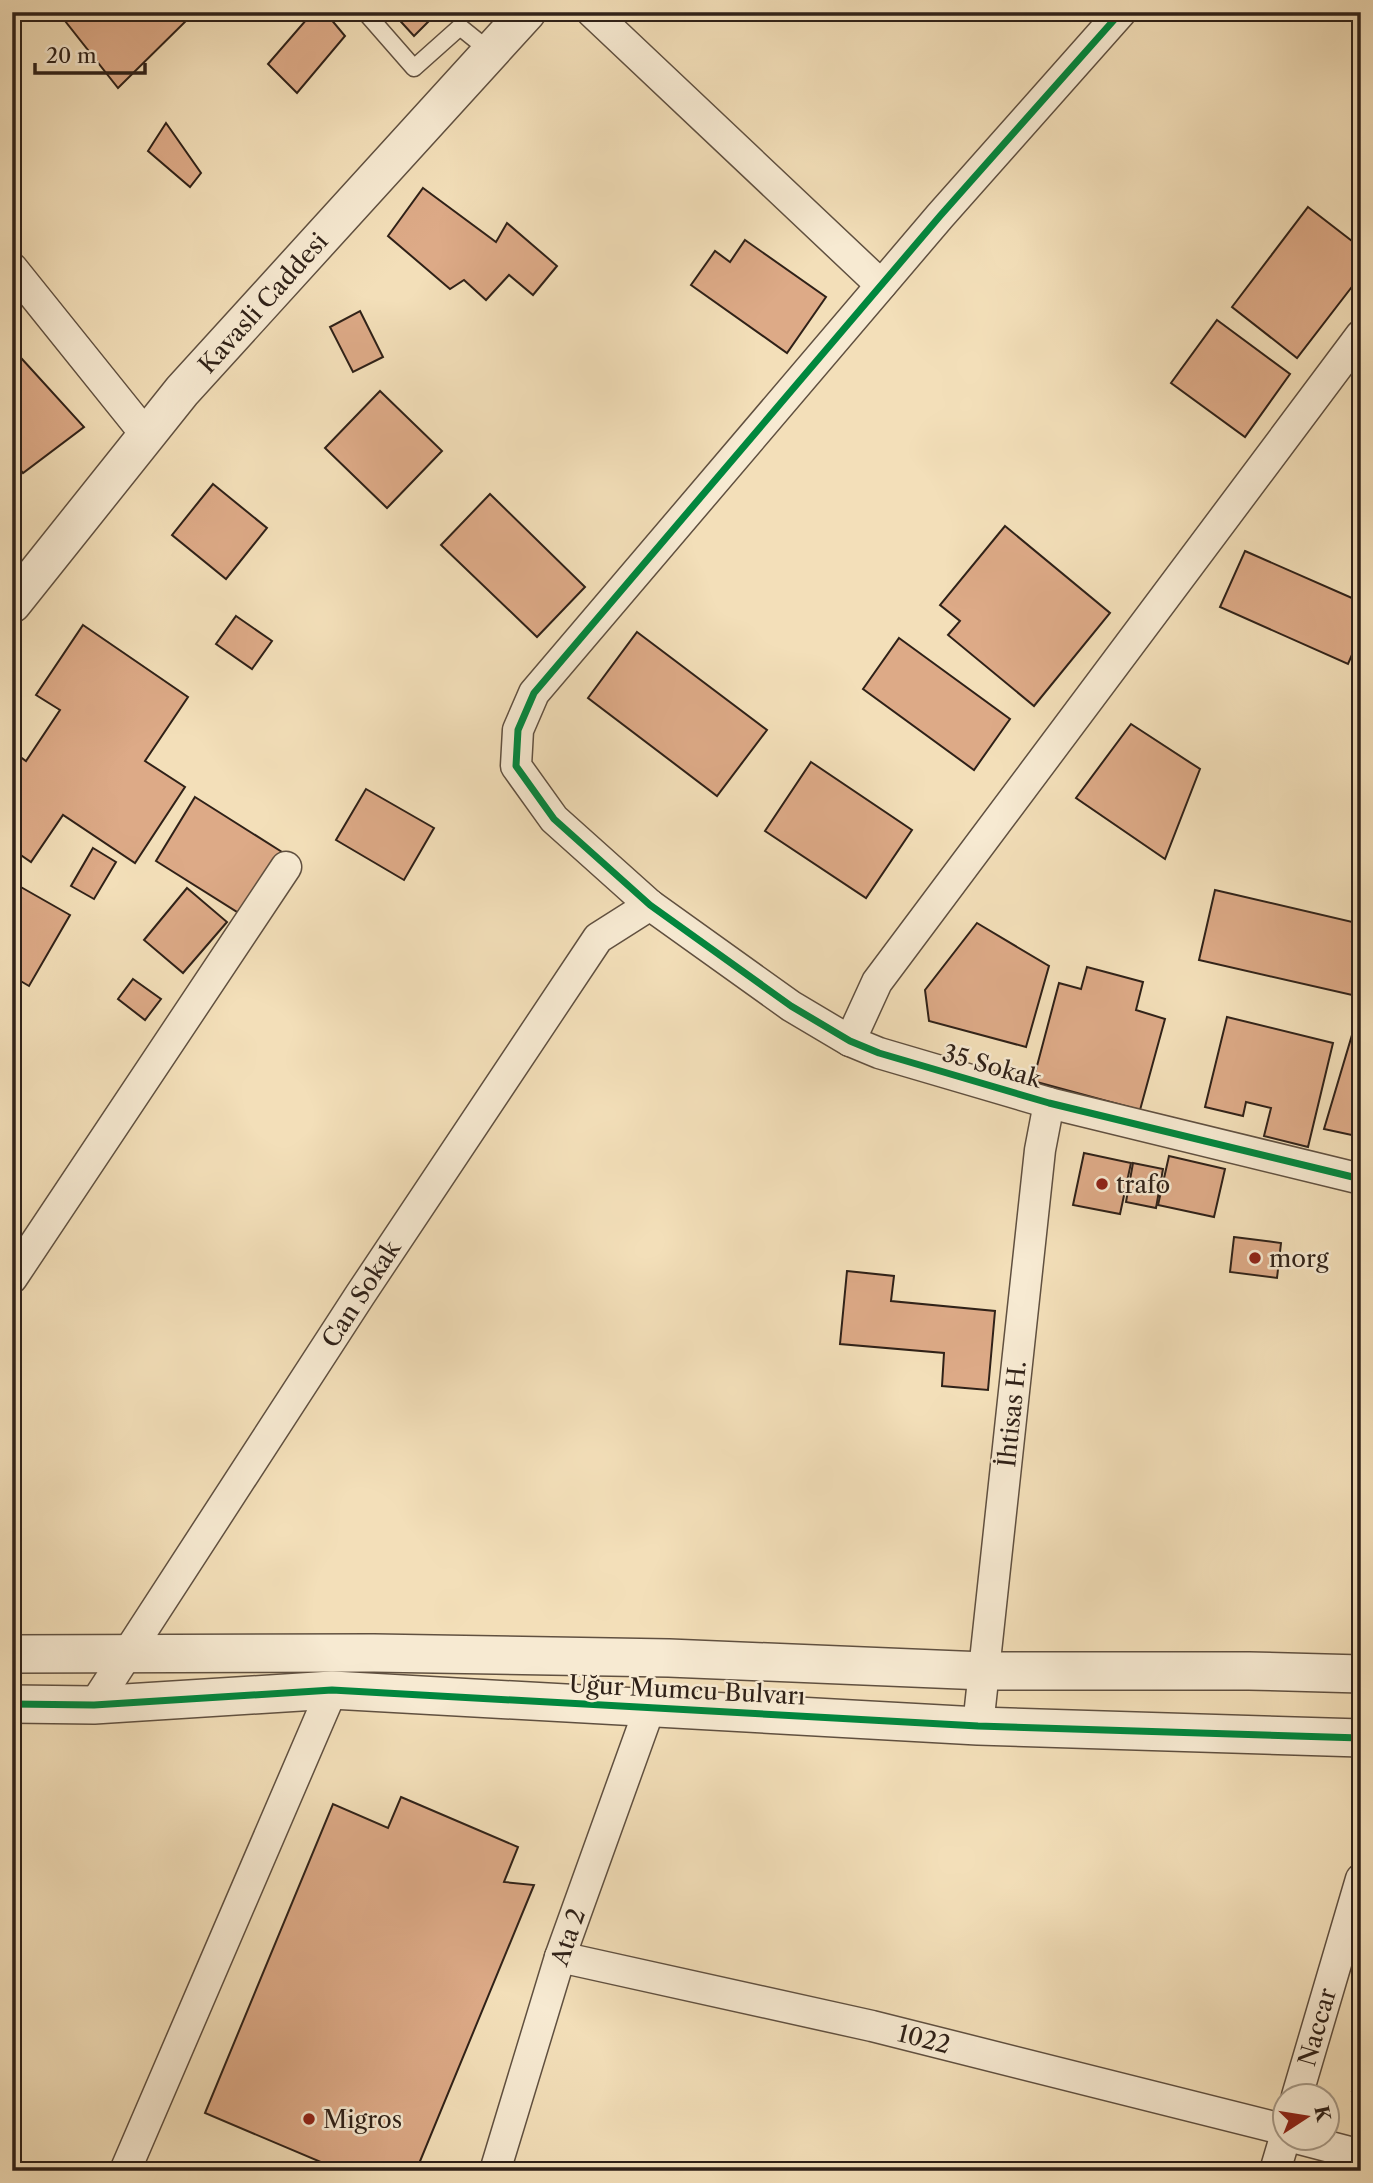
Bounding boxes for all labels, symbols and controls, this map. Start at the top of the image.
scale bar [35,32,145,76]
text: 20 m [46,43,97,68]
street label: Kavasli Caddesi [192,227,334,379]
street label: 35 Sokak [939,1038,1046,1094]
place label: trafo [1116,1170,1170,1199]
marker: trafo [1094,1176,1110,1192]
street label: Can Sokak [316,1234,407,1353]
place label: morg [1269,1244,1329,1273]
marker: morg [1247,1250,1263,1266]
street label: İhtisas H. [991,1359,1032,1469]
street label: Uğur Mumcu Bulvarı [568,1669,806,1711]
street label: Ata 2 [544,1905,591,1970]
street label: Naccar [1292,1985,1342,2069]
street label: 1022 [895,2019,953,2059]
north arrow [1272,2082,1342,2152]
text: K [1309,2104,1335,2124]
place label: Migros [323,2105,402,2134]
marker: Migros [301,2111,317,2127]

